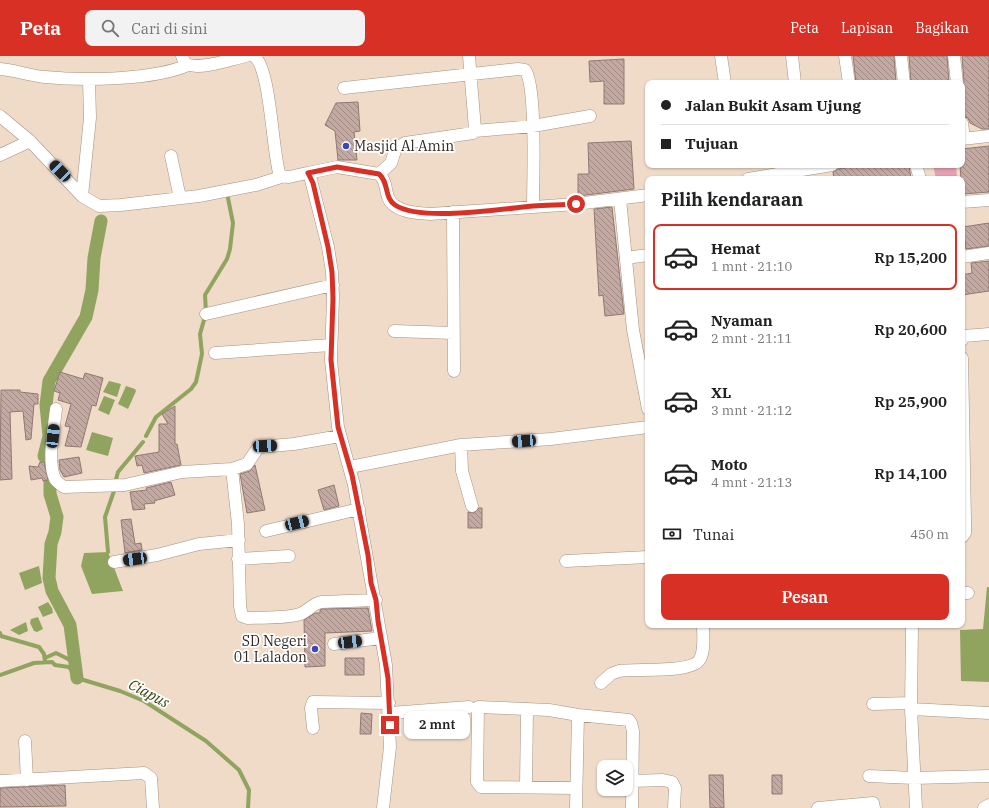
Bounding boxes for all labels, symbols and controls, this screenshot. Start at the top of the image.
search box [85,10,365,46]
text: Peta [20,16,61,40]
icon: search [99,17,121,39]
text: Cari di sini [131,19,207,38]
text: Peta [790,19,819,37]
text: Lapisan [841,19,893,37]
text: Bagikan [915,19,969,37]
text: Jalan Bukit Asam Ujung [685,96,861,115]
text: Tujuan [685,134,738,153]
place label: Masjid Al Amin [354,137,454,155]
marker: Masjid Al Amin [341,141,351,151]
car [47,158,73,184]
text: Pilih kendaraan [661,188,803,211]
route start [567,195,585,213]
icon: car [663,239,699,275]
text: Hemat [711,239,760,258]
text: Rp 15,200 [874,248,947,267]
text: 1 mnt · 21:10 [711,258,792,275]
icon: car [663,311,699,347]
text: Nyaman [711,311,773,330]
text: Rp 20,600 [874,320,947,339]
text: 2 mnt · 21:11 [711,330,792,347]
icon: car [663,383,699,419]
text: XL [711,383,731,402]
text: Rp 25,900 [874,392,947,411]
text: 3 mnt · 21:12 [711,402,792,419]
car [46,423,60,449]
car [512,434,536,448]
car [253,439,277,453]
icon: car [663,455,699,491]
text: Moto [711,455,748,474]
text: Rp 14,100 [874,464,947,483]
text: 4 mnt · 21:13 [711,474,792,491]
car [284,514,310,532]
icon: cash [661,523,683,545]
text: Tunai [693,525,734,544]
text: 450 m [910,526,949,543]
car [122,551,148,567]
button: Pesan [661,574,949,620]
place label: SD Negeri 01 Laladon [234,632,307,666]
car [337,635,363,649]
marker: SD Negeri 01 Laladon [310,644,320,654]
water label: Ciapus [125,674,173,712]
callout: 2 mnt [404,711,470,739]
route end [381,716,399,734]
text: 2 mnt [419,716,455,733]
map controls [597,760,633,796]
button: layers [597,760,633,796]

